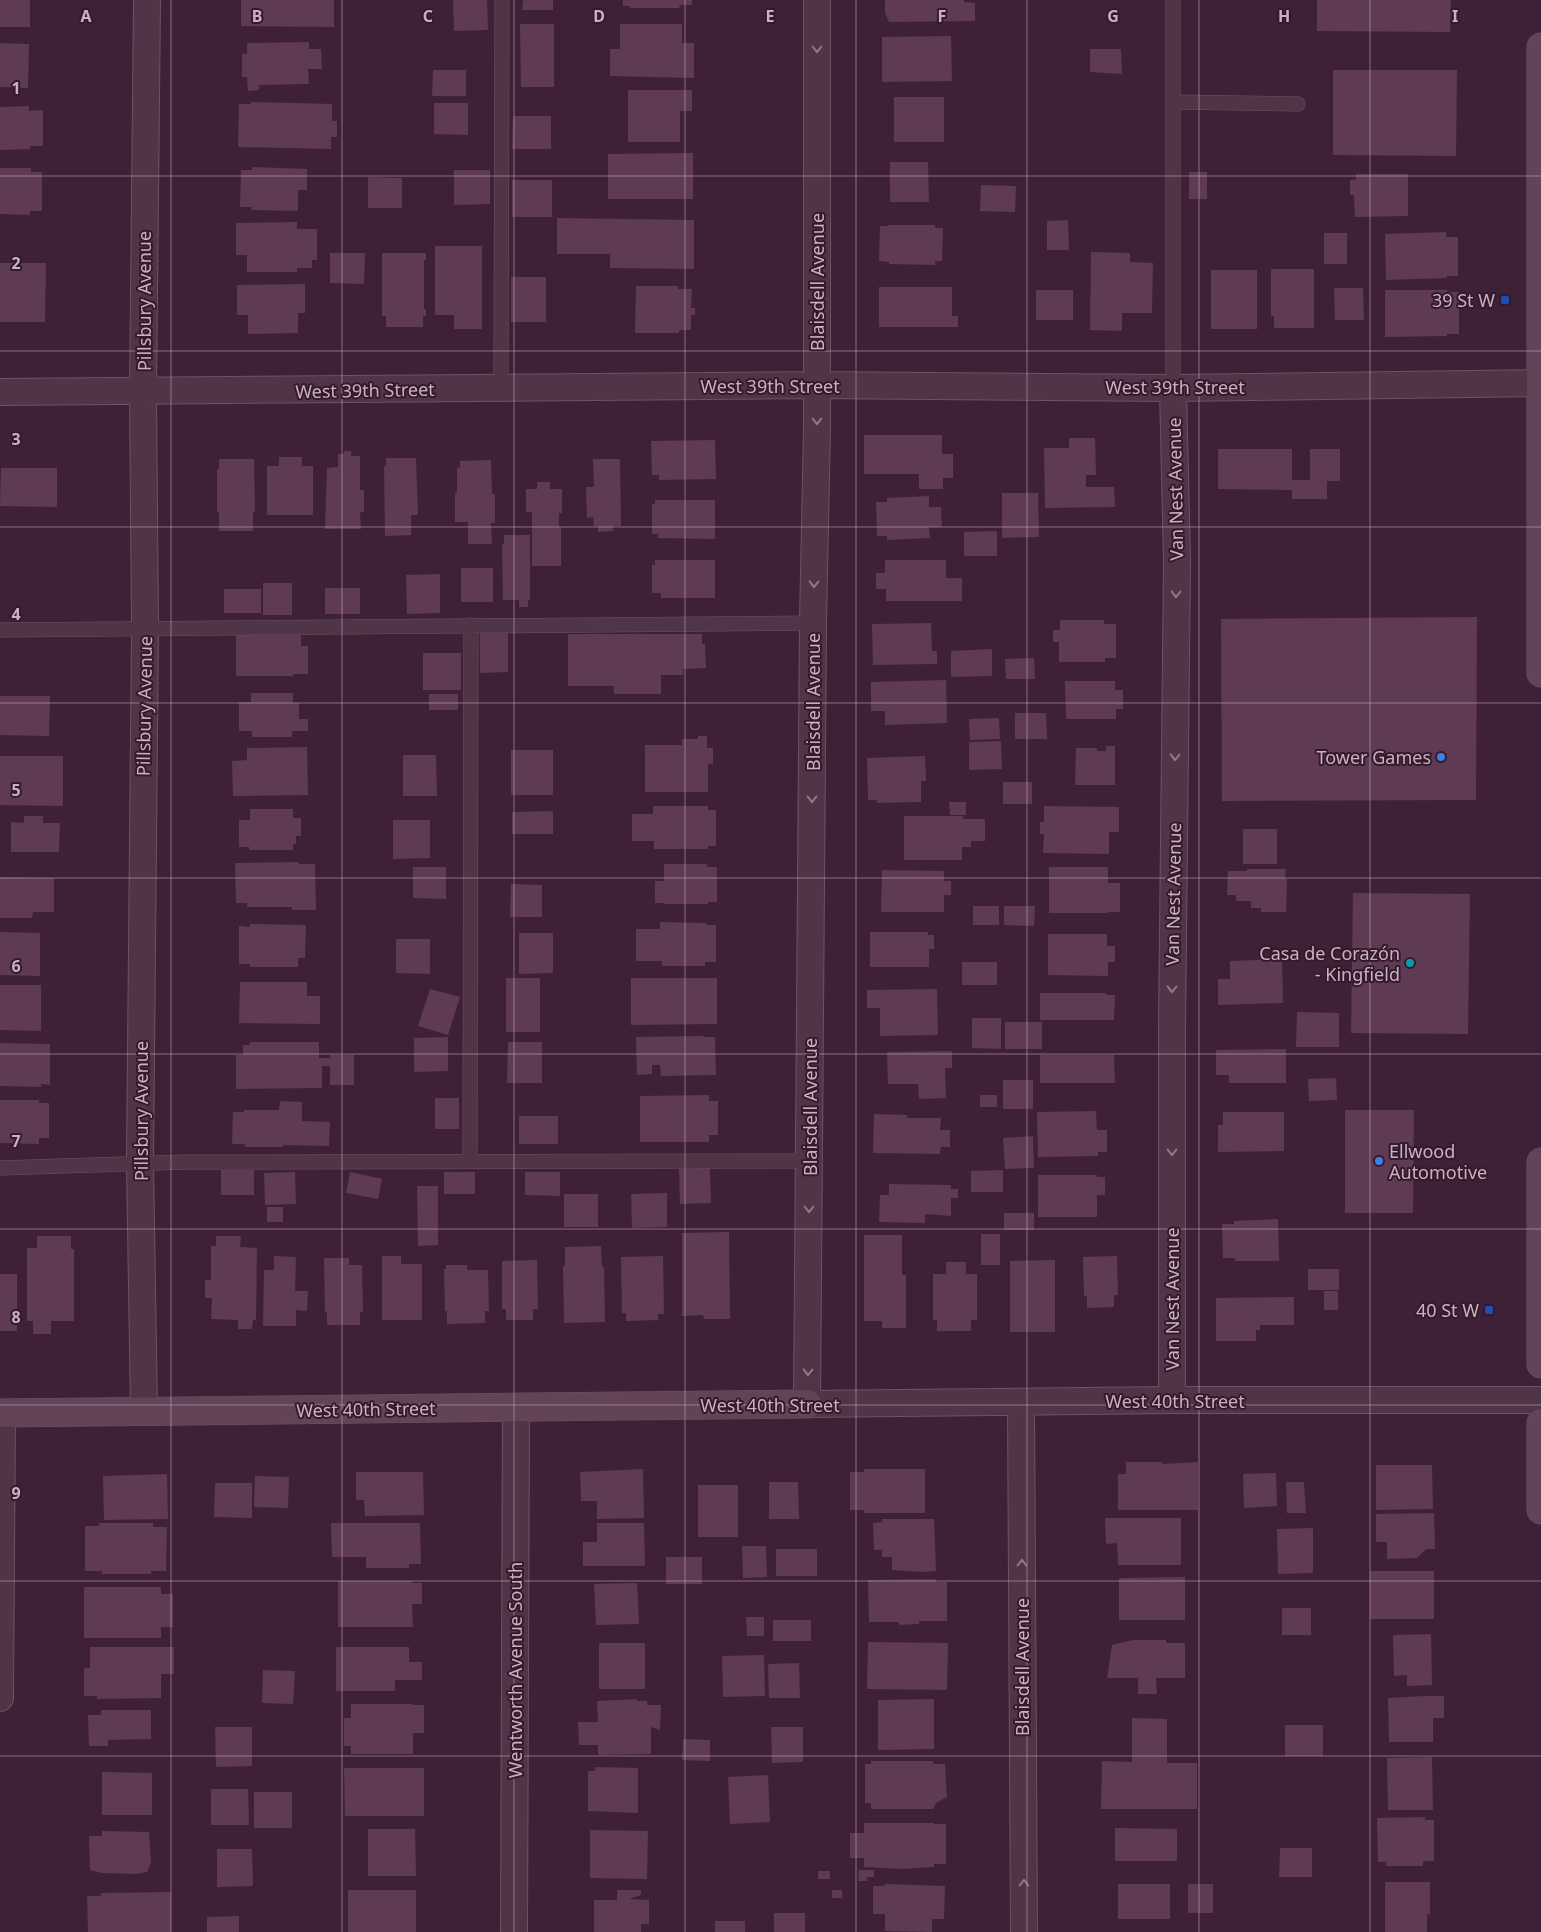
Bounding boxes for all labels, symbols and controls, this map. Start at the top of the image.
text: A [80,5,92,27]
text: B [252,5,262,27]
text: C [423,5,433,27]
text: D [593,5,605,27]
text: E [766,5,775,27]
text: F [938,5,946,27]
text: G [1107,5,1119,27]
text: H [1278,5,1290,27]
text: I [1452,5,1458,27]
one-way arrow [812,45,822,53]
text: 1 [11,77,21,99]
street label: Blaisdell Avenue [805,213,829,351]
street label: Pillsbury Avenue [132,231,156,371]
text: 2 [11,252,21,274]
place label: 39 St W [1432,288,1495,312]
marker: 39 St W [1499,294,1511,306]
street label: West 39th Street [700,374,840,398]
street label: West 39th Street [1105,375,1245,399]
street label: West 39th Street [295,377,435,403]
street label: Van Nest Avenue [1162,417,1188,561]
one-way arrow [812,418,822,425]
text: 3 [11,428,21,450]
one-way arrow [809,580,819,588]
one-way arrow [1171,591,1181,599]
text: 4 [11,603,21,625]
street label: Blaisdell Avenue [801,633,825,771]
street label: Pillsbury Avenue [131,636,157,776]
place label: Tower Games [1317,745,1431,769]
marker: Tower Games [1435,751,1447,763]
one-way arrow [1169,753,1180,761]
text: 5 [11,779,21,801]
one-way arrow [807,795,817,803]
street label: Van Nest Avenue [1160,822,1186,966]
place label: Casa de Corazón - Kingfield [1259,941,1400,986]
text: 6 [11,955,21,977]
marker: Casa de Corazón - Kingfield [1404,957,1416,969]
one-way arrow [1167,986,1177,994]
street label: Blaisdell Avenue [798,1038,822,1176]
street label: Pillsbury Avenue [129,1041,153,1181]
text: 7 [11,1130,21,1152]
place label: Ellwood Automotive [1389,1139,1487,1184]
one-way arrow [1167,1148,1177,1156]
marker: Ellwood Automotive [1373,1155,1385,1167]
one-way arrow [804,1206,814,1214]
street label: Van Nest Avenue [1160,1227,1184,1371]
place label: 40 St W [1416,1298,1479,1322]
marker: 40 St W [1483,1304,1495,1316]
text: 8 [11,1306,21,1328]
one-way arrow [803,1368,814,1376]
street label: West 40th Street [1105,1389,1245,1413]
street label: West 40th Street [700,1393,840,1417]
street label: West 40th Street [296,1396,436,1422]
text: 9 [11,1482,21,1504]
one-way arrow [1017,1559,1027,1567]
street label: Wentworth Avenue South [503,1562,527,1778]
street label: Blaisdell Avenue [1010,1598,1034,1736]
one-way arrow [1019,1879,1029,1887]

